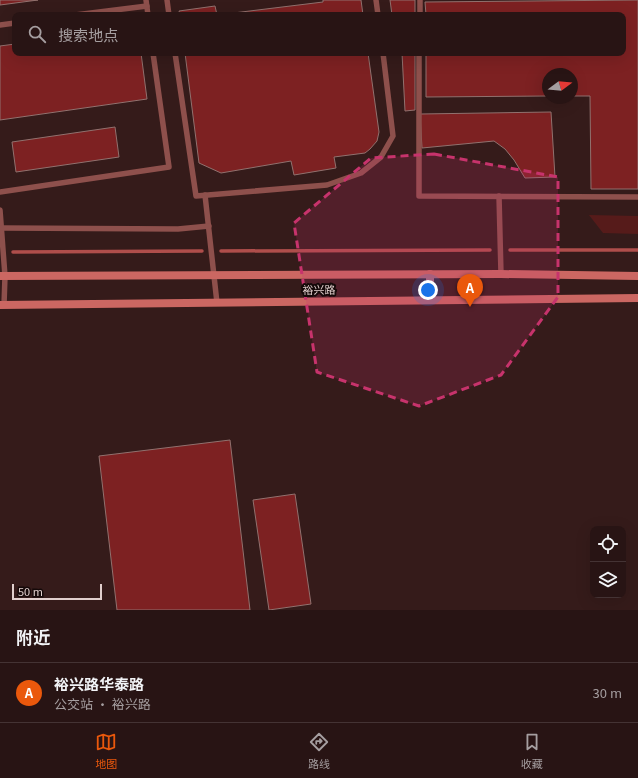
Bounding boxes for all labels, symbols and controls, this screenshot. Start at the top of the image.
search box [12,12,626,56]
icon: search [26,23,48,45]
text: 搜索地点 [58,24,118,45]
north arrow [542,68,578,104]
pin: A [457,274,483,307]
your location [418,280,438,300]
street label: 裕兴路 [302,281,336,297]
map controls [590,526,626,598]
button: locate [590,526,626,562]
button: layers [590,562,626,598]
scale bar [12,582,102,601]
text: 50 m [18,583,43,599]
text: 附近 [16,624,50,649]
text: 裕兴路华泰路 [54,673,144,694]
text: A [25,683,33,702]
text: 30 m [593,683,622,702]
text: 公交站 · 裕兴路 [54,694,151,713]
tab: 地图 [95,731,117,771]
tab: 路线 [308,731,330,771]
tab: 收藏 [521,731,543,771]

